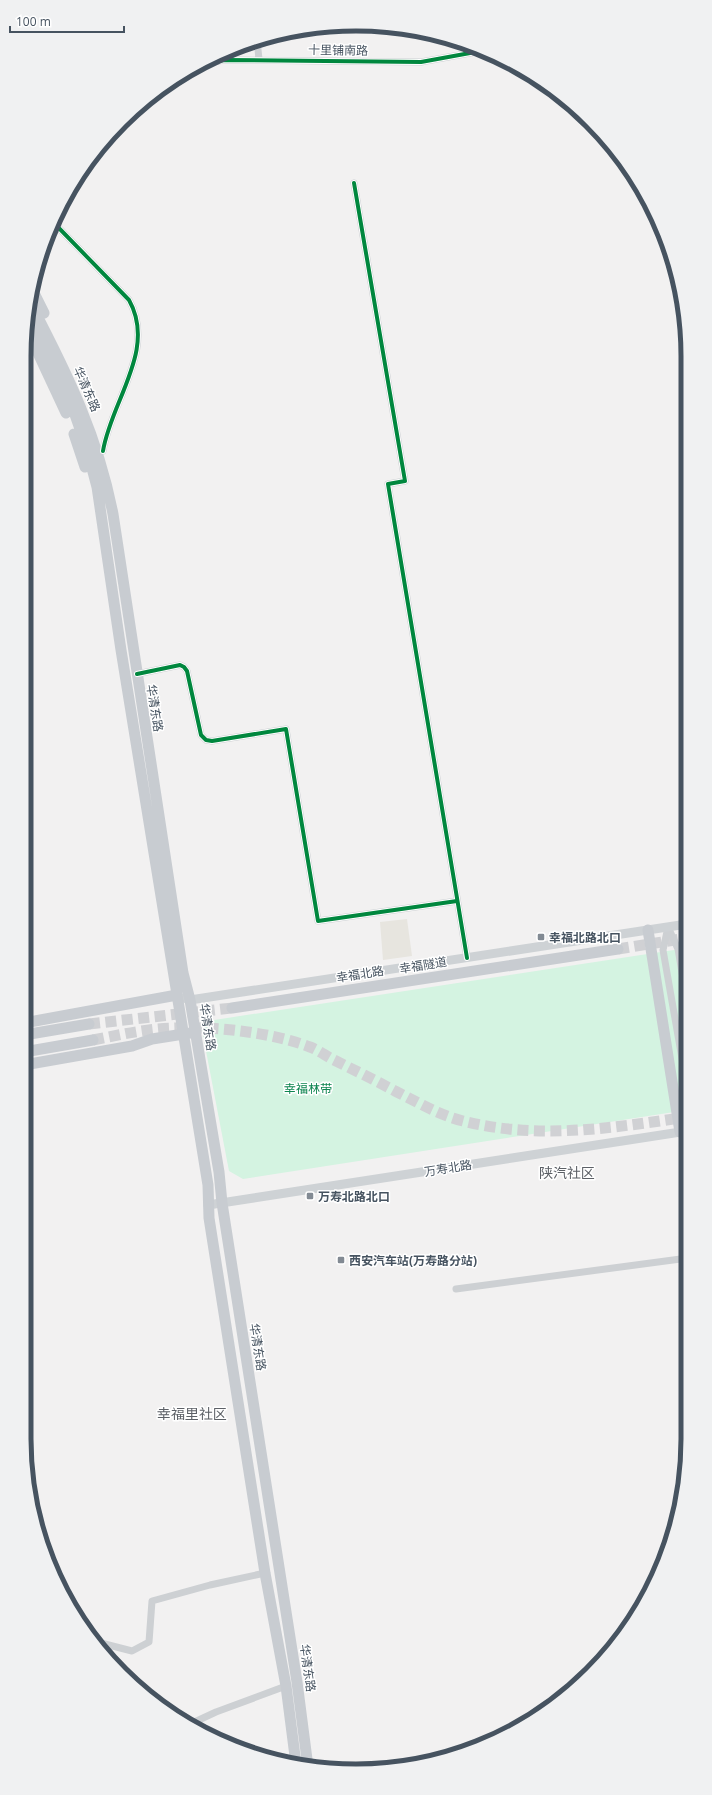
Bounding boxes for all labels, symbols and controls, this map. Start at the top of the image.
scale bar [10,8,124,34]
text: 100 m [16,13,51,30]
street label: 十里铺南路 [308,41,368,59]
street label: 华清东路 [69,364,105,414]
street label: 华清东路 [143,683,167,733]
place label: 幸福北路北口 [549,929,621,946]
marker: 幸福北路北口 [536,932,546,942]
street label: 幸福隧道 [398,953,448,977]
street label: 幸福北路 [335,962,385,986]
street label: 华清东路 [196,1002,220,1052]
park label: 幸福林带 [284,1080,332,1097]
street label: 万寿北路 [423,1156,473,1180]
district label: 陕汽社区 [539,1163,595,1182]
place label: 万寿北路北口 [318,1188,390,1205]
marker: 万寿北路北口 [305,1191,315,1201]
place label: 西安汽车站(万寿路分站) [349,1252,477,1269]
marker: 西安汽车站(万寿路分站) [336,1255,346,1265]
street label: 华清东路 [246,1322,270,1372]
district label: 幸福里社区 [157,1404,227,1423]
street label: 华清东路 [296,1643,320,1693]

